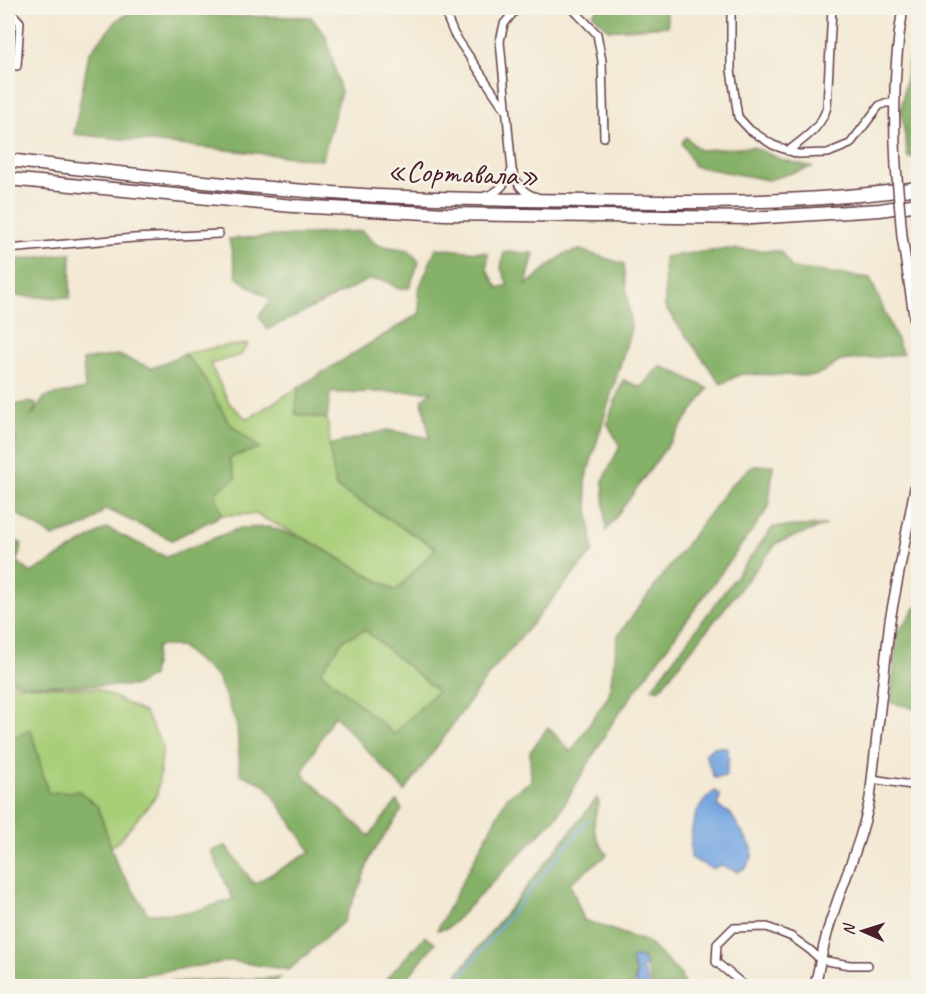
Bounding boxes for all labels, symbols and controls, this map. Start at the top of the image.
street label: «Сортавала» [386,151,540,195]
north arrow [833,901,893,961]
text: N [839,922,859,936]

